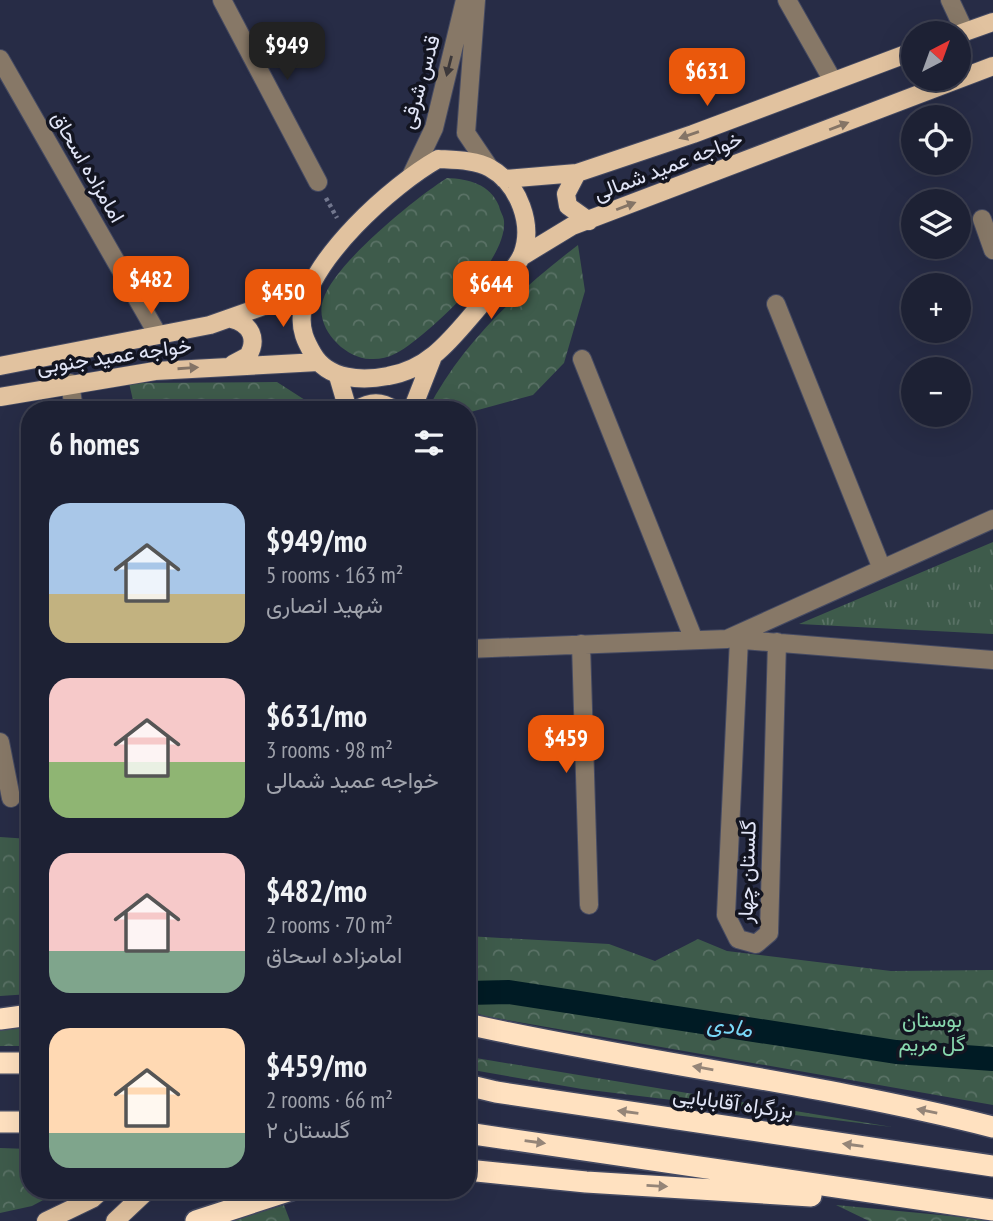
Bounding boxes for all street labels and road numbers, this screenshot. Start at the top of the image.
street label: قدس شرقی [393,32,446,132]
street label: امامزاده اسحاق [46,106,131,227]
street label: خواجه عمید شمالی [589,125,746,206]
street label: خواجه عمید جنوبی [35,331,193,380]
street label: گلستان چهار [731,820,763,925]
street label: بزرگراه آقابابایی [671,1081,795,1124]

